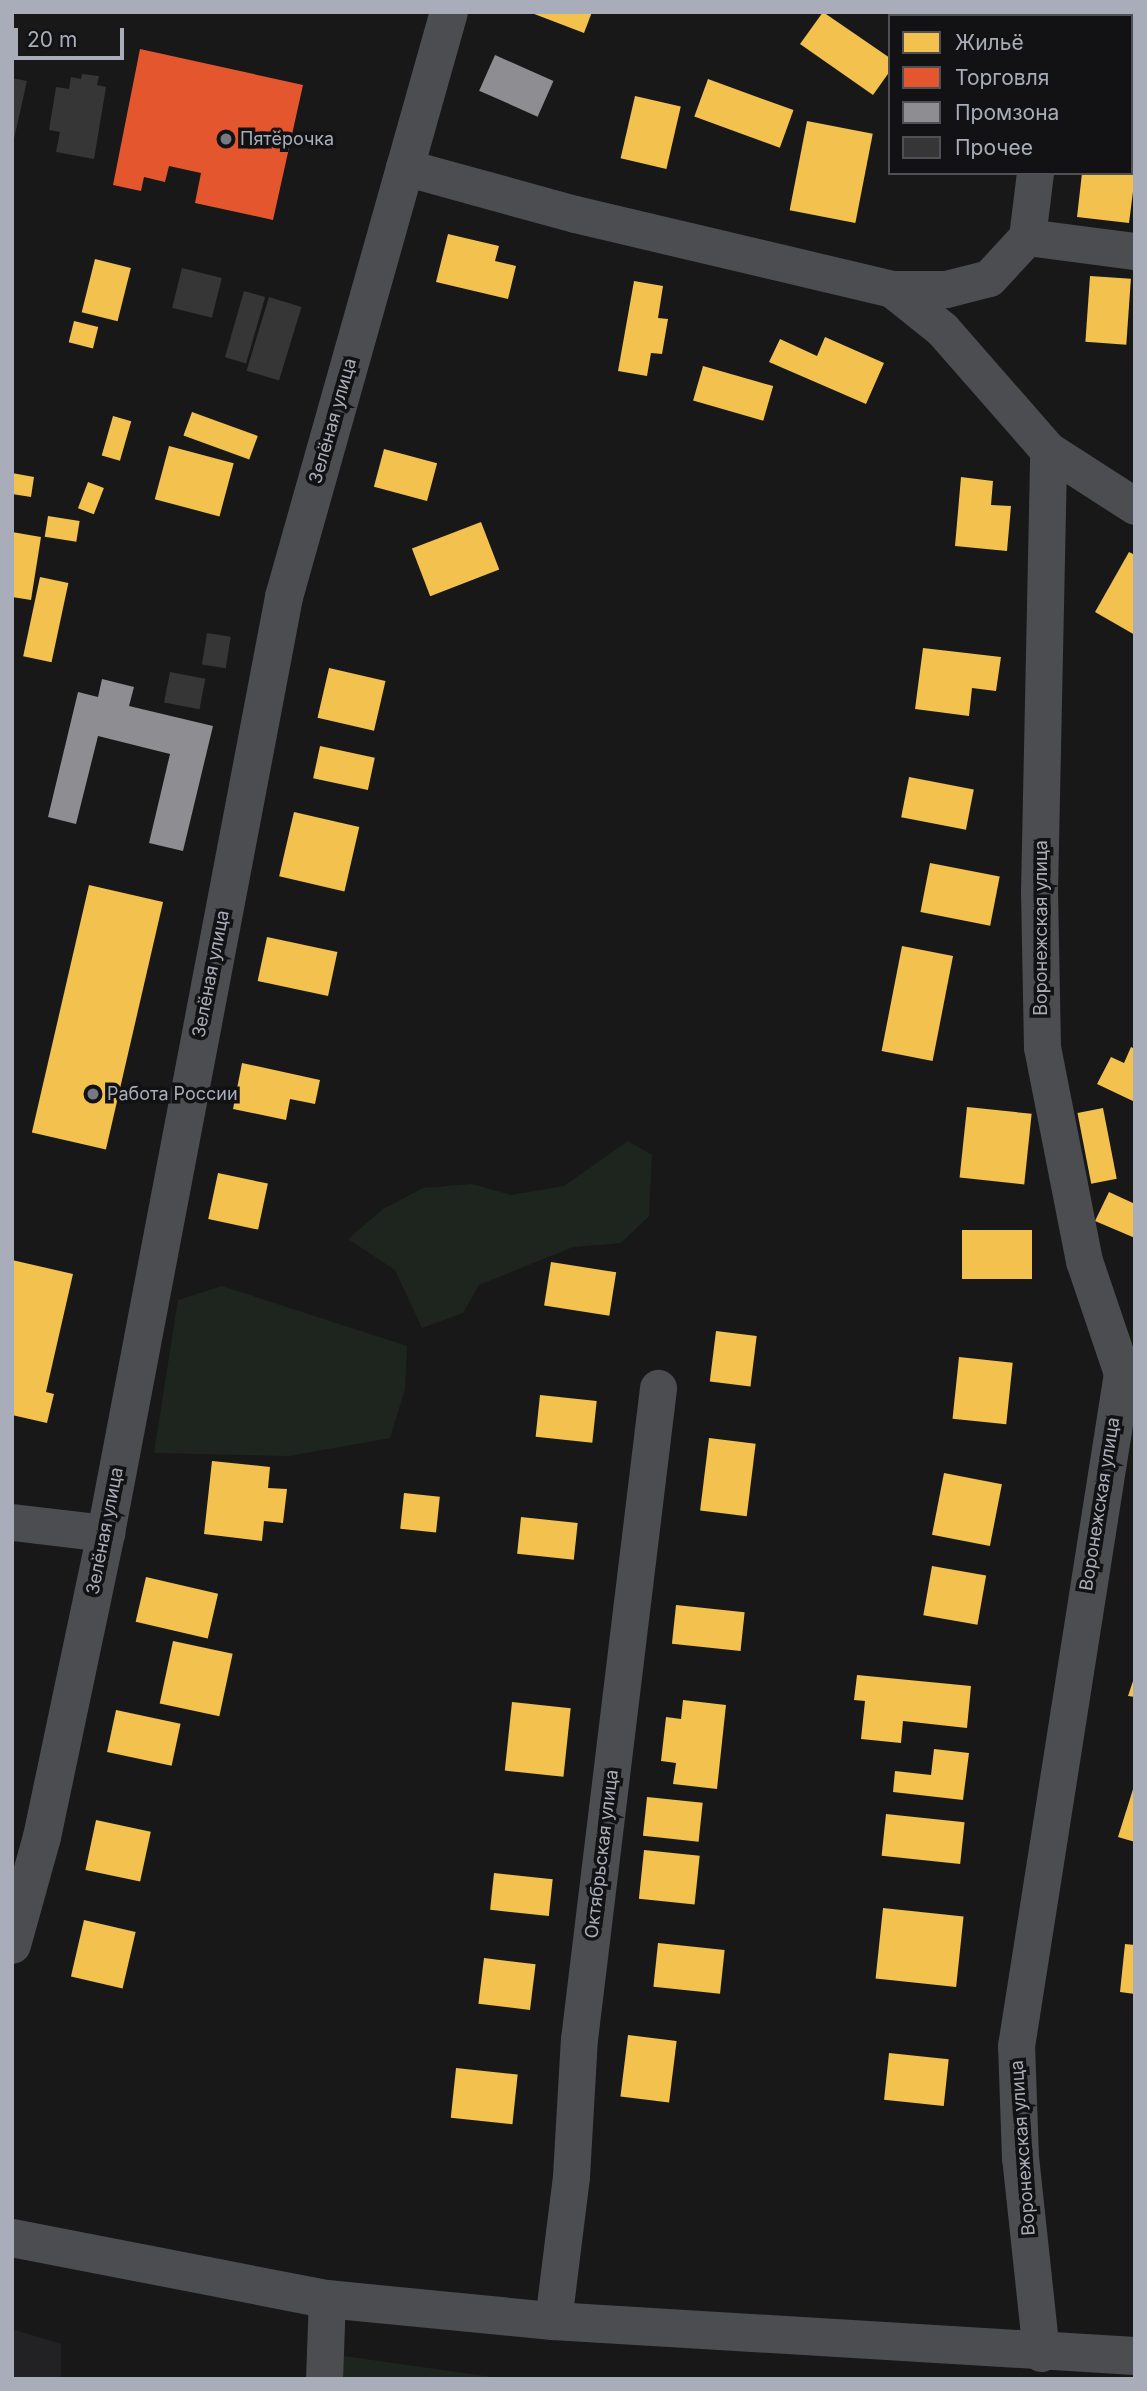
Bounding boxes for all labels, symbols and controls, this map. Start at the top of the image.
scale bar [18,14,128,58]
legend [888,14,1133,175]
text: 20 m [27,27,77,52]
text: Жильё [955,30,1024,55]
text: Торговля [955,65,1049,90]
text: Промзона [955,100,1059,125]
place label: Пятёрочка [240,128,334,150]
marker: Пятёрочка [218,131,234,147]
text: Прочее [955,135,1033,160]
street label: Зелёная улица [305,356,361,486]
street label: Воронежская улица [1030,840,1052,1016]
street label: Зелёная улица [188,908,234,1040]
place label: Работа России [107,1083,238,1105]
marker: Работа России [85,1086,101,1102]
street label: Воронежская улица [1076,1416,1124,1592]
street label: Зелёная улица [82,1465,128,1597]
street label: Октябрьская улица [581,1768,623,1940]
street label: Воронежская улица [1006,2060,1040,2236]

